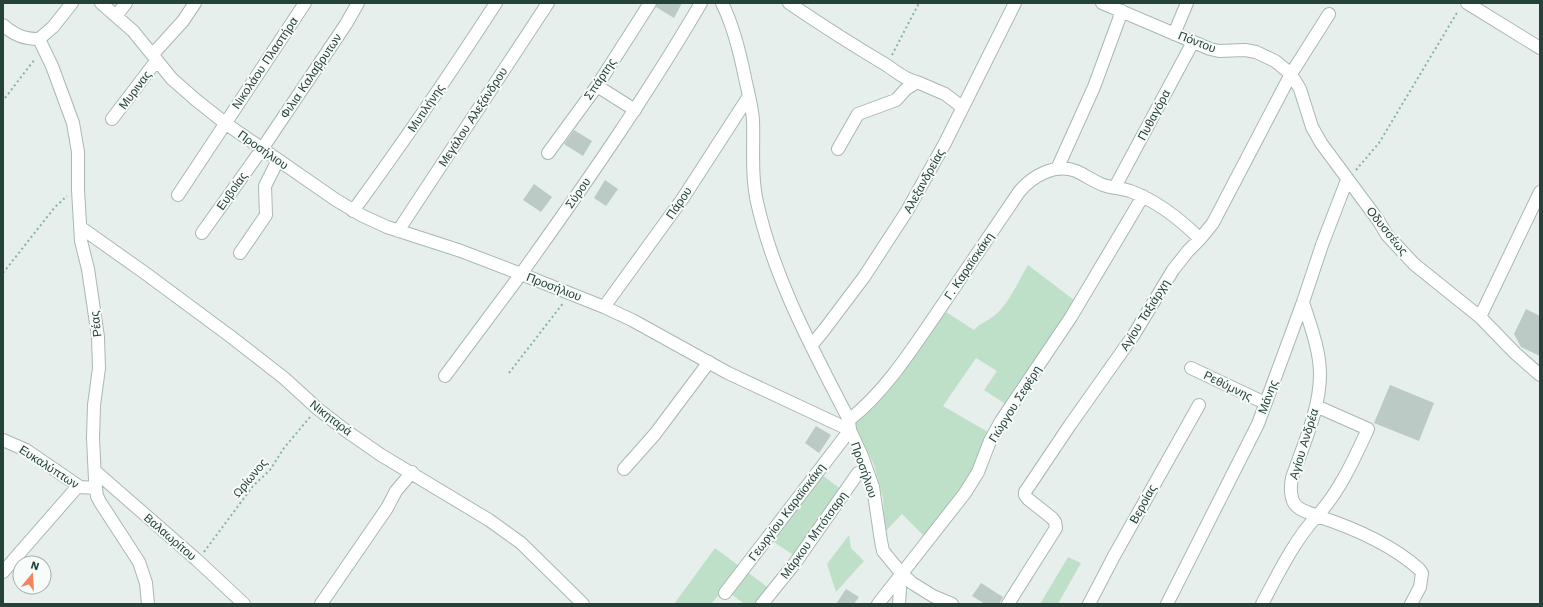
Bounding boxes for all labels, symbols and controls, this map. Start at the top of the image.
street label: Νικολάου Πλαστήρα [229,14,301,112]
street label: Πόντου [1176,28,1218,56]
street label: Φιλια Καλαβρυτων [277,31,345,121]
street label: Σπάρτης [581,55,619,102]
street label: Μεγάλου Αλεξάνδρου [436,65,510,169]
street label: Μυρινας [116,68,154,112]
street label: Μυτιλήνης [405,81,447,135]
street label: Πυθαγόρα [1135,87,1173,143]
street label: Προσήλιου [235,128,291,172]
street label: Αλεξανδρείας [901,146,948,216]
street label: Ευβοίας [214,169,250,213]
street label: Σύρου [563,175,593,211]
street label: Πάρου [663,184,695,222]
street label: Οδυσσέως [1363,204,1411,258]
street label: Γ. Καραϊσκάκη [941,230,997,302]
street label: Προσήλιου [524,270,584,304]
street label: Αγίου Ταξιάρχη [1117,277,1173,353]
street label: Ρέας [87,310,105,338]
street label: Γιώργου Σεφέρη [986,363,1044,445]
street label: Ρεθύμνης [1201,368,1255,404]
street label: Μάνης [1255,378,1281,416]
street label: Νικηταρά [307,397,355,439]
street label: Αγίου Ανδρέα [1287,407,1321,481]
street label: Προσήλιου [848,440,880,500]
street label: Ευκαλύπτων [17,443,81,491]
street label: Ωρίωνος [230,456,270,500]
street label: Γεωργίου Καραϊσκάκη [746,461,828,563]
street label: Βεροίας [1127,482,1159,526]
street label: Μάρκου Μπότσαρη [778,489,850,581]
street label: Βαλαωρίτου [141,511,199,563]
north arrow [12,555,52,595]
text: N [29,559,41,573]

